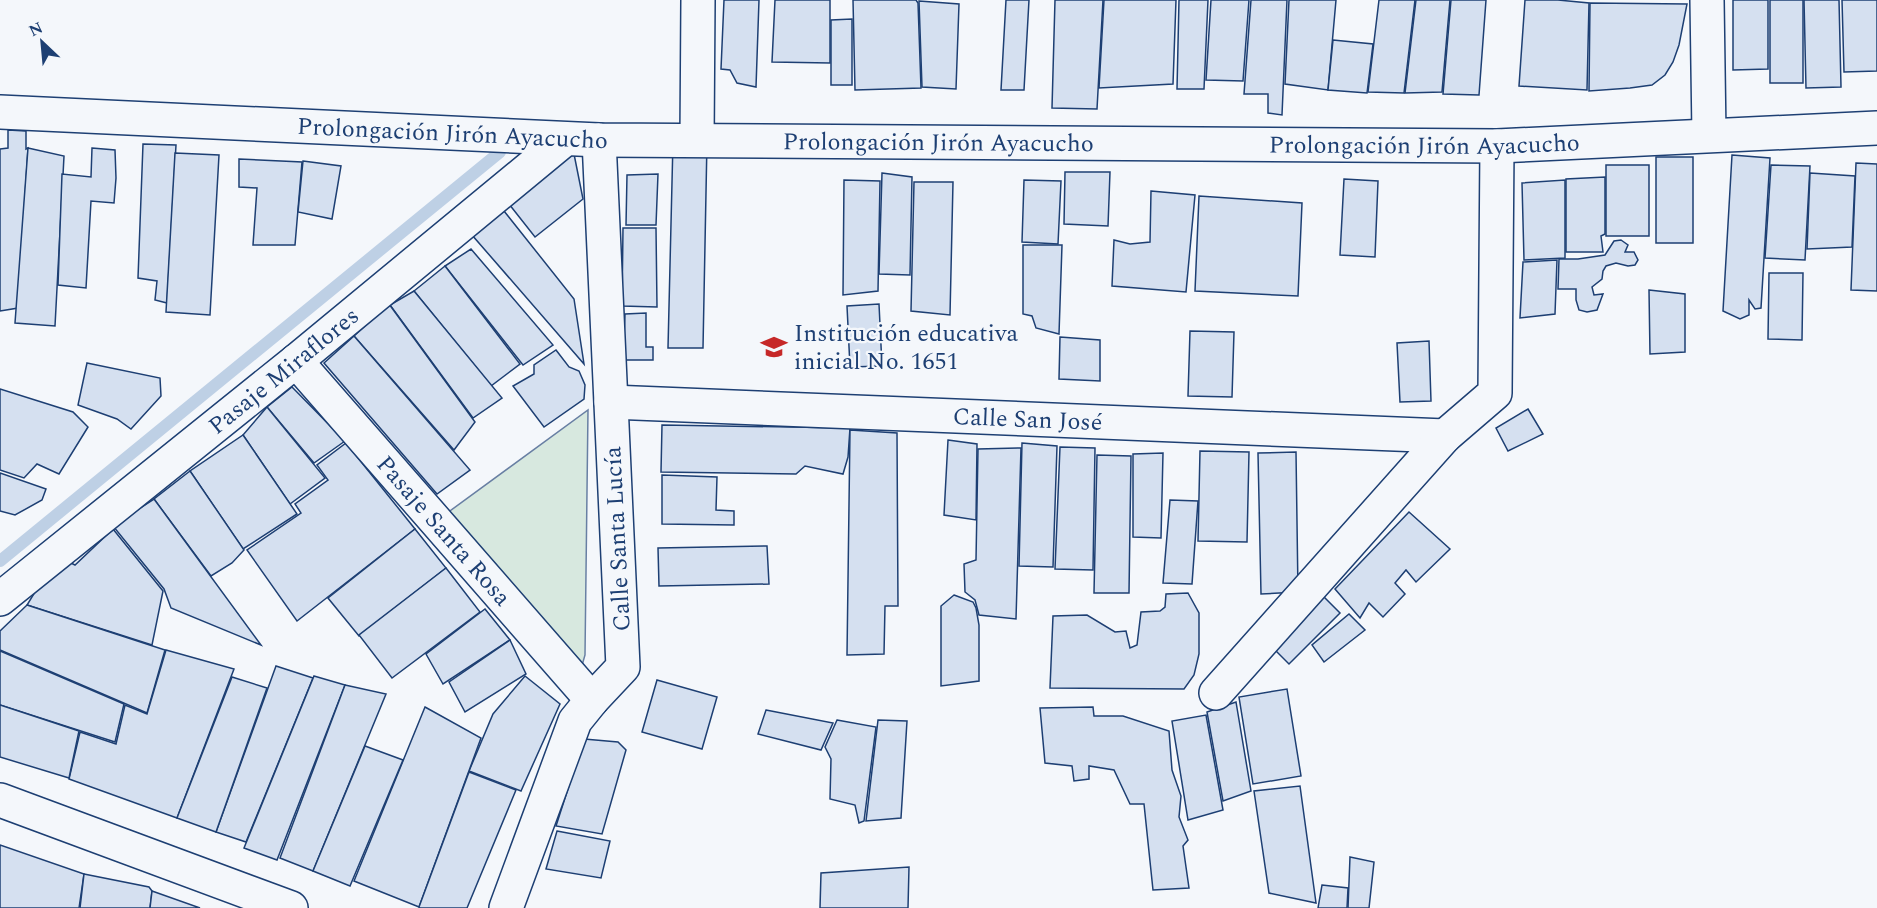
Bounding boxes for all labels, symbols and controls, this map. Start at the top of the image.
north arrow [12,12,72,72]
text: N [25,16,47,43]
street label: Prolongación Jirón Ayacucho [296,109,608,159]
street label: Prolongación Jirón Ayacucho [783,124,1094,162]
street label: Prolongación Jirón Ayacucho [1269,125,1581,165]
street label: Pasaje Miraflores [201,299,367,444]
place label: Institución educativa inicial No. 1651 [794,316,1019,380]
school or university icon: Institución educativa inicial No. 1651 [759,332,789,362]
street label: Calle San José [952,399,1103,441]
street label: Calle Santa Lucía [595,445,641,632]
street label: Pasaje Santa Rosa [367,448,519,615]

